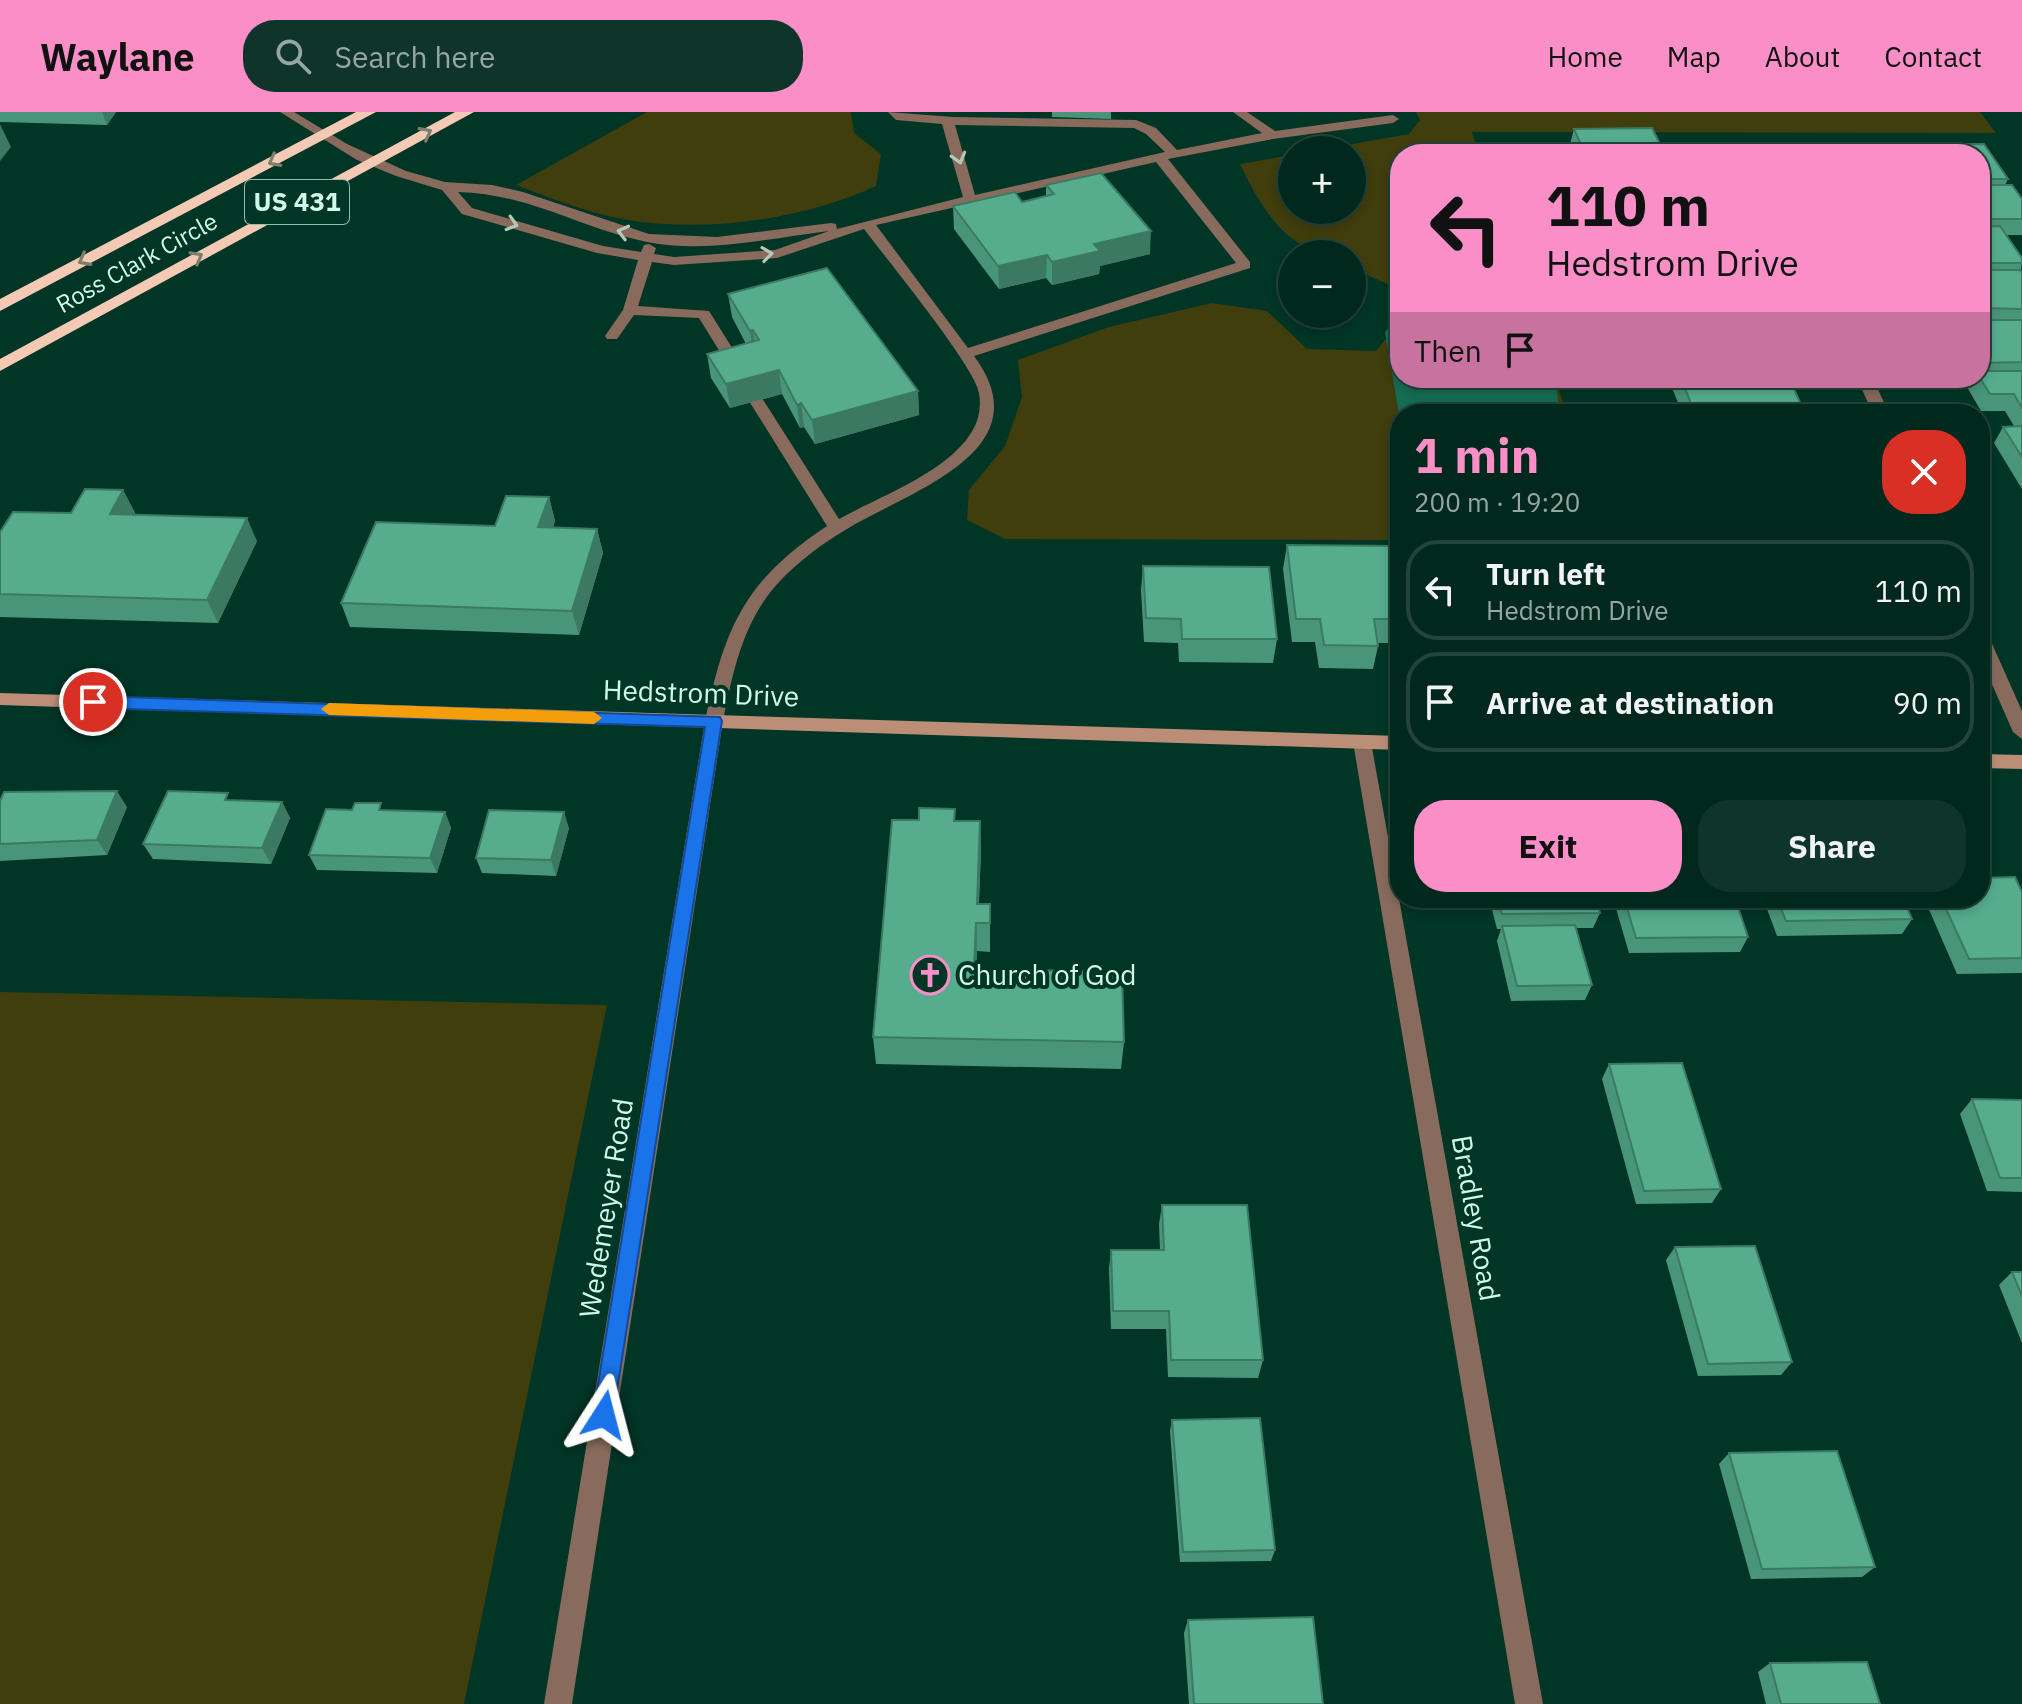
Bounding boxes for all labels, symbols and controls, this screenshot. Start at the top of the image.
search box [243,20,803,92]
text: Waylane [40,32,195,81]
icon: search [271,34,315,78]
text: Search here [335,37,495,76]
text: Home [1547,38,1623,75]
text: Map [1667,38,1721,75]
text: About [1765,38,1840,75]
text: Contact [1884,38,1982,75]
one-way arrow [418,128,432,143]
map controls [1278,136,1366,328]
button: + [1278,136,1366,224]
one-way arrow [267,151,282,166]
one-way arrow [949,151,966,165]
text: 110 m [1546,169,1710,241]
icon: left [1414,176,1518,280]
road number: US 431 [245,180,349,224]
street label: Ross Clark Circle [50,204,223,320]
one-way arrow [505,215,519,231]
one-way arrow [617,224,630,241]
text: Hedstrom Drive [1546,239,1799,286]
button: − [1278,240,1366,328]
one-way arrow [761,246,774,263]
one-way arrow [78,250,93,265]
one-way arrow [189,251,204,266]
icon: arrive [1498,328,1542,372]
text: Then [1414,331,1482,370]
text: 1 min [1414,424,1539,486]
button: close [1882,430,1966,514]
text: 200 m · 19:20 [1414,485,1580,519]
text: Turn left [1486,554,1605,593]
icon: left [1418,568,1462,612]
text: 110 m [1875,571,1962,610]
text: Hedstrom Drive [1486,593,1669,627]
pin [59,668,127,736]
street label: Hedstrom Drive [602,671,800,714]
icon: arrive [71,680,115,724]
icon: arrive [1418,680,1462,724]
text: Arrive at destination [1486,683,1774,722]
text: 90 m [1893,683,1962,722]
button: Exit [1414,800,1682,892]
button: Share [1698,800,1966,892]
church icon: Church of God [909,954,951,996]
place label: Church of God [958,956,1137,993]
street label: Wedemeyer Road [570,1096,641,1320]
street label: Bradley Road [1444,1132,1509,1304]
position arrow [562,1373,646,1457]

